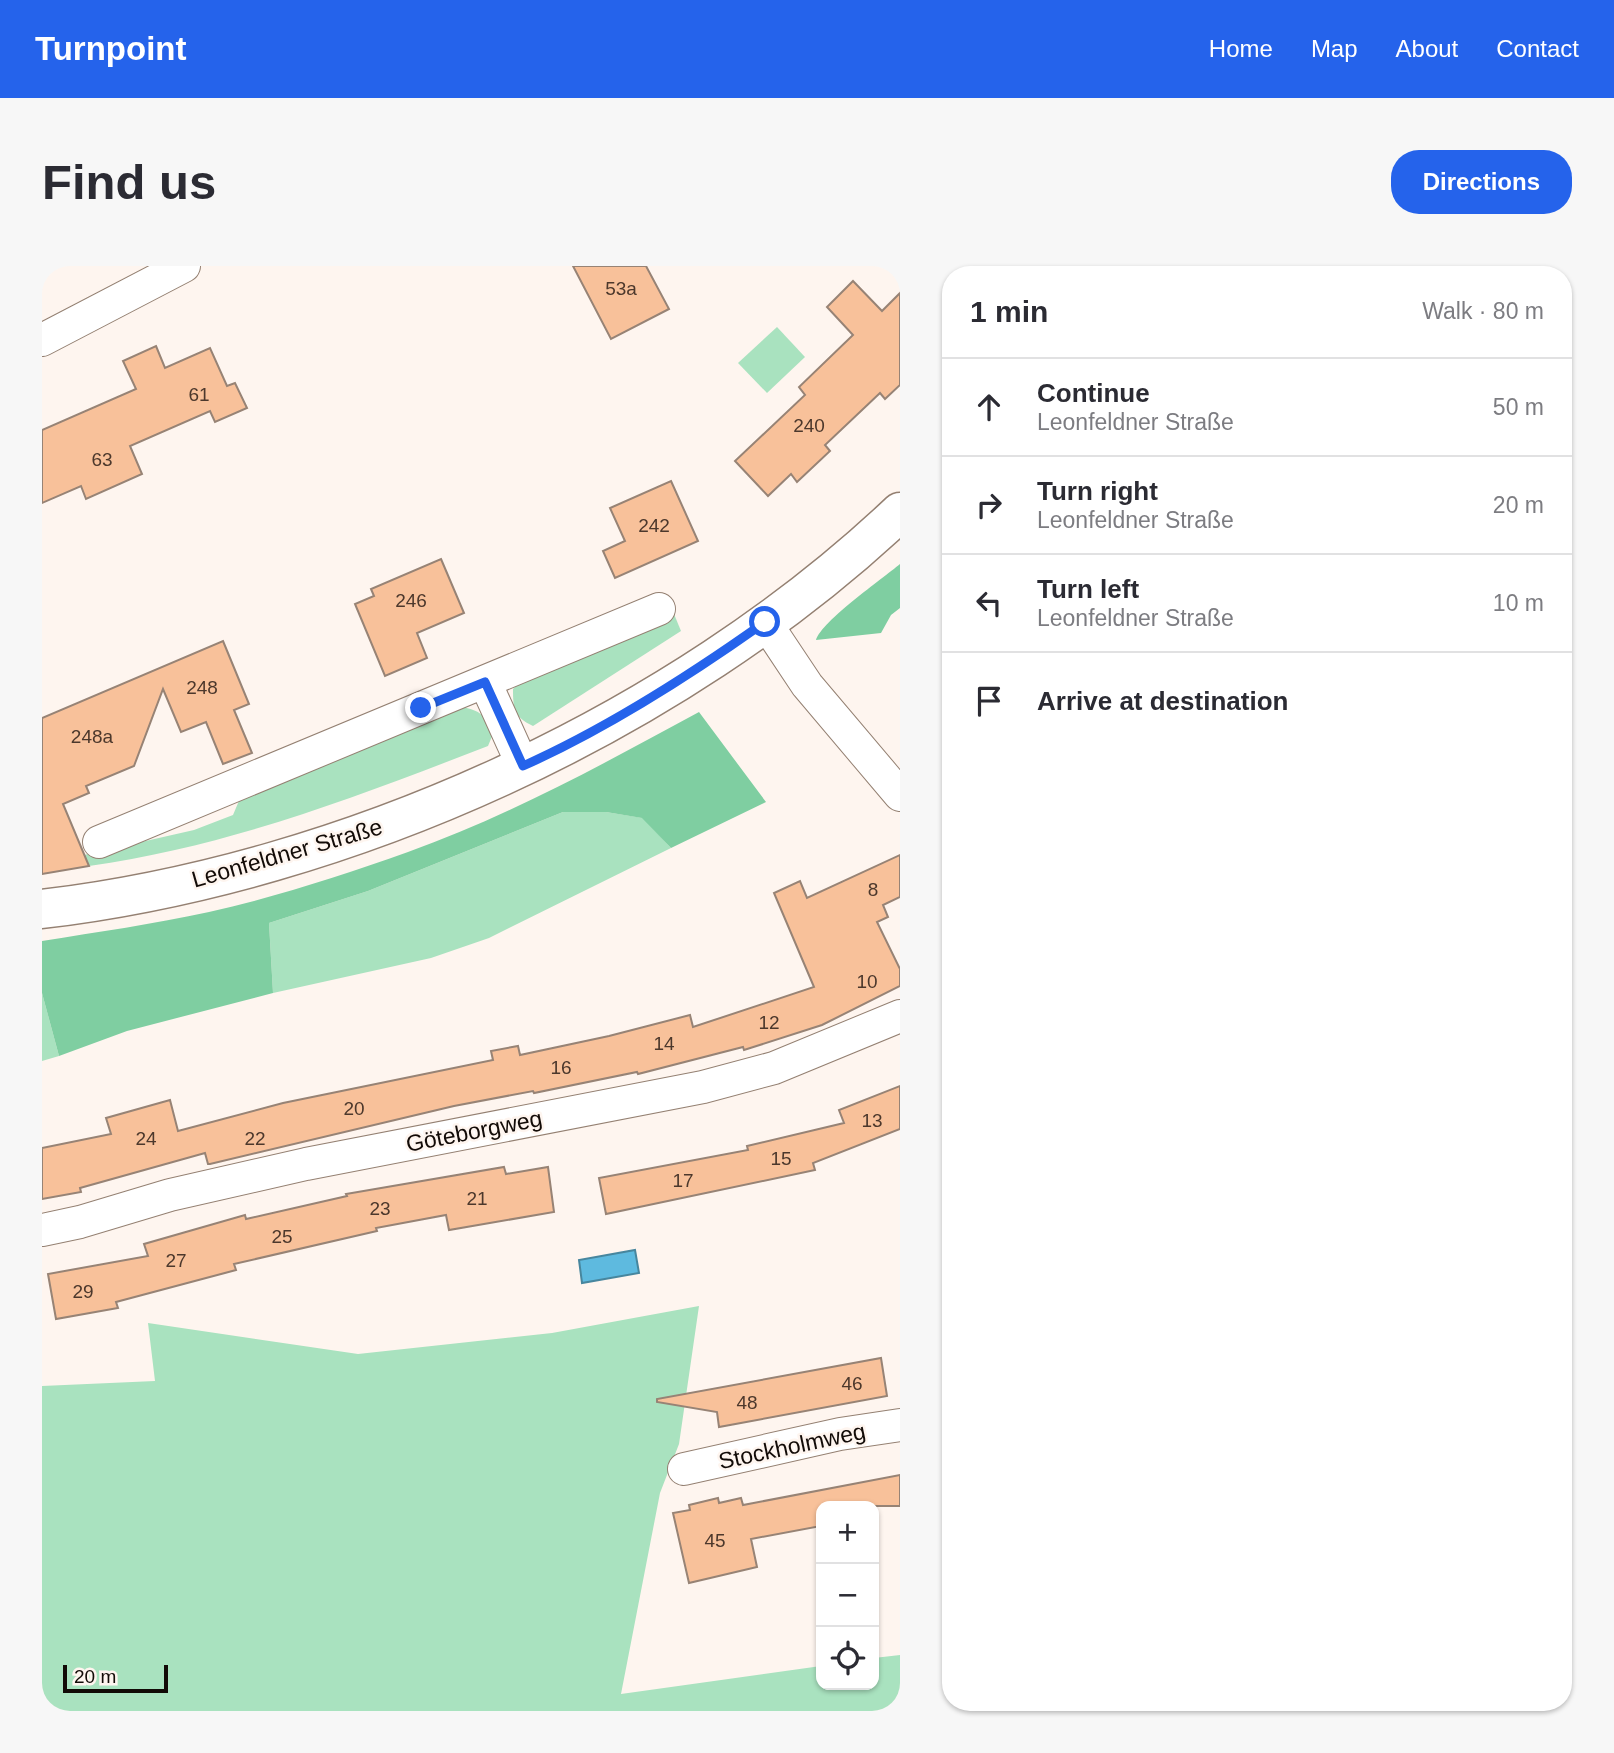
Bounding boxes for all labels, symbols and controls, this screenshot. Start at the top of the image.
text: Turnpoint [35,30,187,67]
text: Home [1209,35,1273,62]
text: Map [1311,35,1358,62]
text: About [1396,35,1458,62]
text: Contact [1496,35,1579,62]
button: Directions [1391,150,1572,214]
text: Find us [42,155,216,209]
house number: 53a [605,278,637,299]
text: 1 min [970,295,1048,328]
text: Walk · 80 m [1422,298,1544,324]
text: Continue [1037,378,1150,408]
house number: 61 [188,384,210,405]
icon: ahead [970,388,1008,426]
text: 50 m [1493,394,1544,420]
text: Leonfeldner Straße [1037,409,1234,435]
house number: 240 [793,415,825,436]
house number: 63 [91,449,113,470]
text: Turn right [1037,476,1158,506]
icon: right [970,486,1008,524]
text: 20 m [1493,492,1544,518]
text: Leonfeldner Straße [1037,507,1234,533]
house number: 242 [638,515,670,536]
text: Turn left [1037,574,1139,604]
icon: left [970,584,1008,622]
house number: 246 [395,590,427,611]
text: 10 m [1493,590,1544,616]
text: Leonfeldner Straße [1037,605,1234,631]
route start [749,606,780,637]
house number: 248 [186,677,218,698]
icon: arrive [970,682,1008,720]
text: Arrive at destination [1037,686,1288,716]
route end [405,692,436,723]
house number: 248a [71,726,114,747]
street label: Leonfeldner Straße [189,813,385,893]
house number: 8 [868,879,878,900]
house number: 10 [856,971,878,992]
house number: 12 [758,1012,780,1033]
house number: 14 [653,1033,675,1054]
house number: 16 [550,1057,572,1078]
house number: 20 [343,1098,365,1119]
street label: Göteborgweg [404,1105,544,1157]
house number: 13 [861,1110,883,1131]
house number: 24 [135,1128,157,1149]
house number: 22 [244,1128,266,1149]
house number: 15 [770,1148,792,1169]
house number: 17 [672,1170,694,1191]
house number: 21 [466,1188,488,1209]
house number: 23 [369,1198,391,1219]
house number: 25 [271,1226,293,1247]
house number: 27 [165,1250,187,1271]
house number: 29 [72,1281,94,1302]
house number: 46 [841,1373,863,1394]
house number: 48 [736,1392,758,1413]
street label: Stockholmweg [716,1418,868,1474]
map controls [816,1501,879,1690]
button: + [816,1501,879,1564]
house number: 45 [704,1530,726,1551]
button: − [816,1564,879,1627]
button: locate [816,1627,879,1690]
scale bar [63,1662,168,1694]
text: 20 m [74,1666,116,1687]

